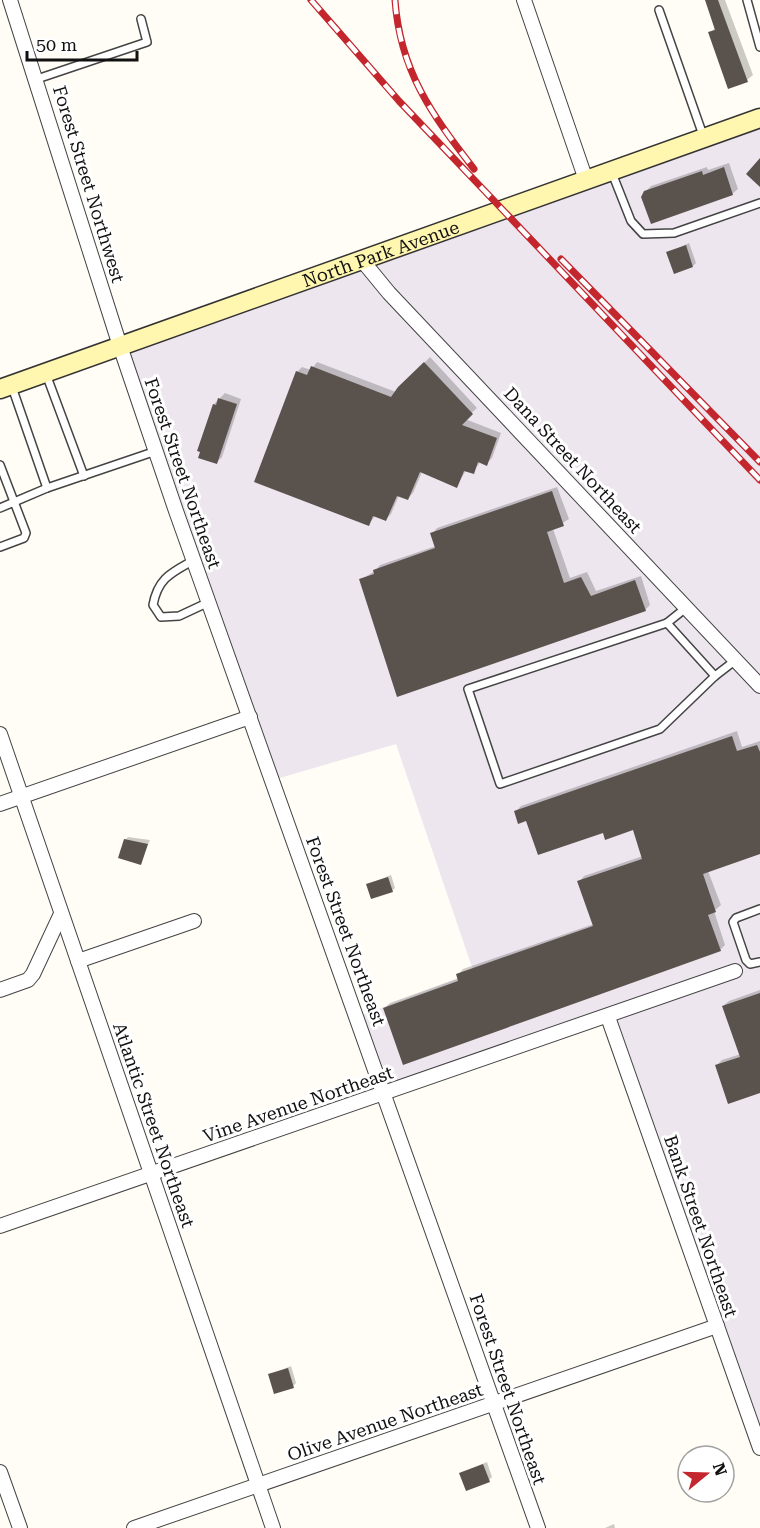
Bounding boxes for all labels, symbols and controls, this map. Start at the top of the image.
scale bar [27,24,136,62]
text: 50 m [36,34,77,55]
street label: Forest Street Northwest [49,83,129,285]
street label: North Park Avenue [299,216,462,291]
street label: Forest Street Northeast [140,375,226,571]
street label: Dana Street Northeast [500,383,646,538]
street label: Forest Street Northeast [302,833,390,1029]
street label: Atlantic Street Northeast [109,1020,199,1231]
street label: Vine Avenue Northeast [200,1061,396,1146]
street label: Bank Street Northeast [660,1132,742,1320]
street label: Forest Street Northeast [465,1291,551,1487]
street label: Olive Avenue Northeast [285,1379,486,1465]
north arrow [676,1444,736,1504]
text: N [709,1460,731,1478]

